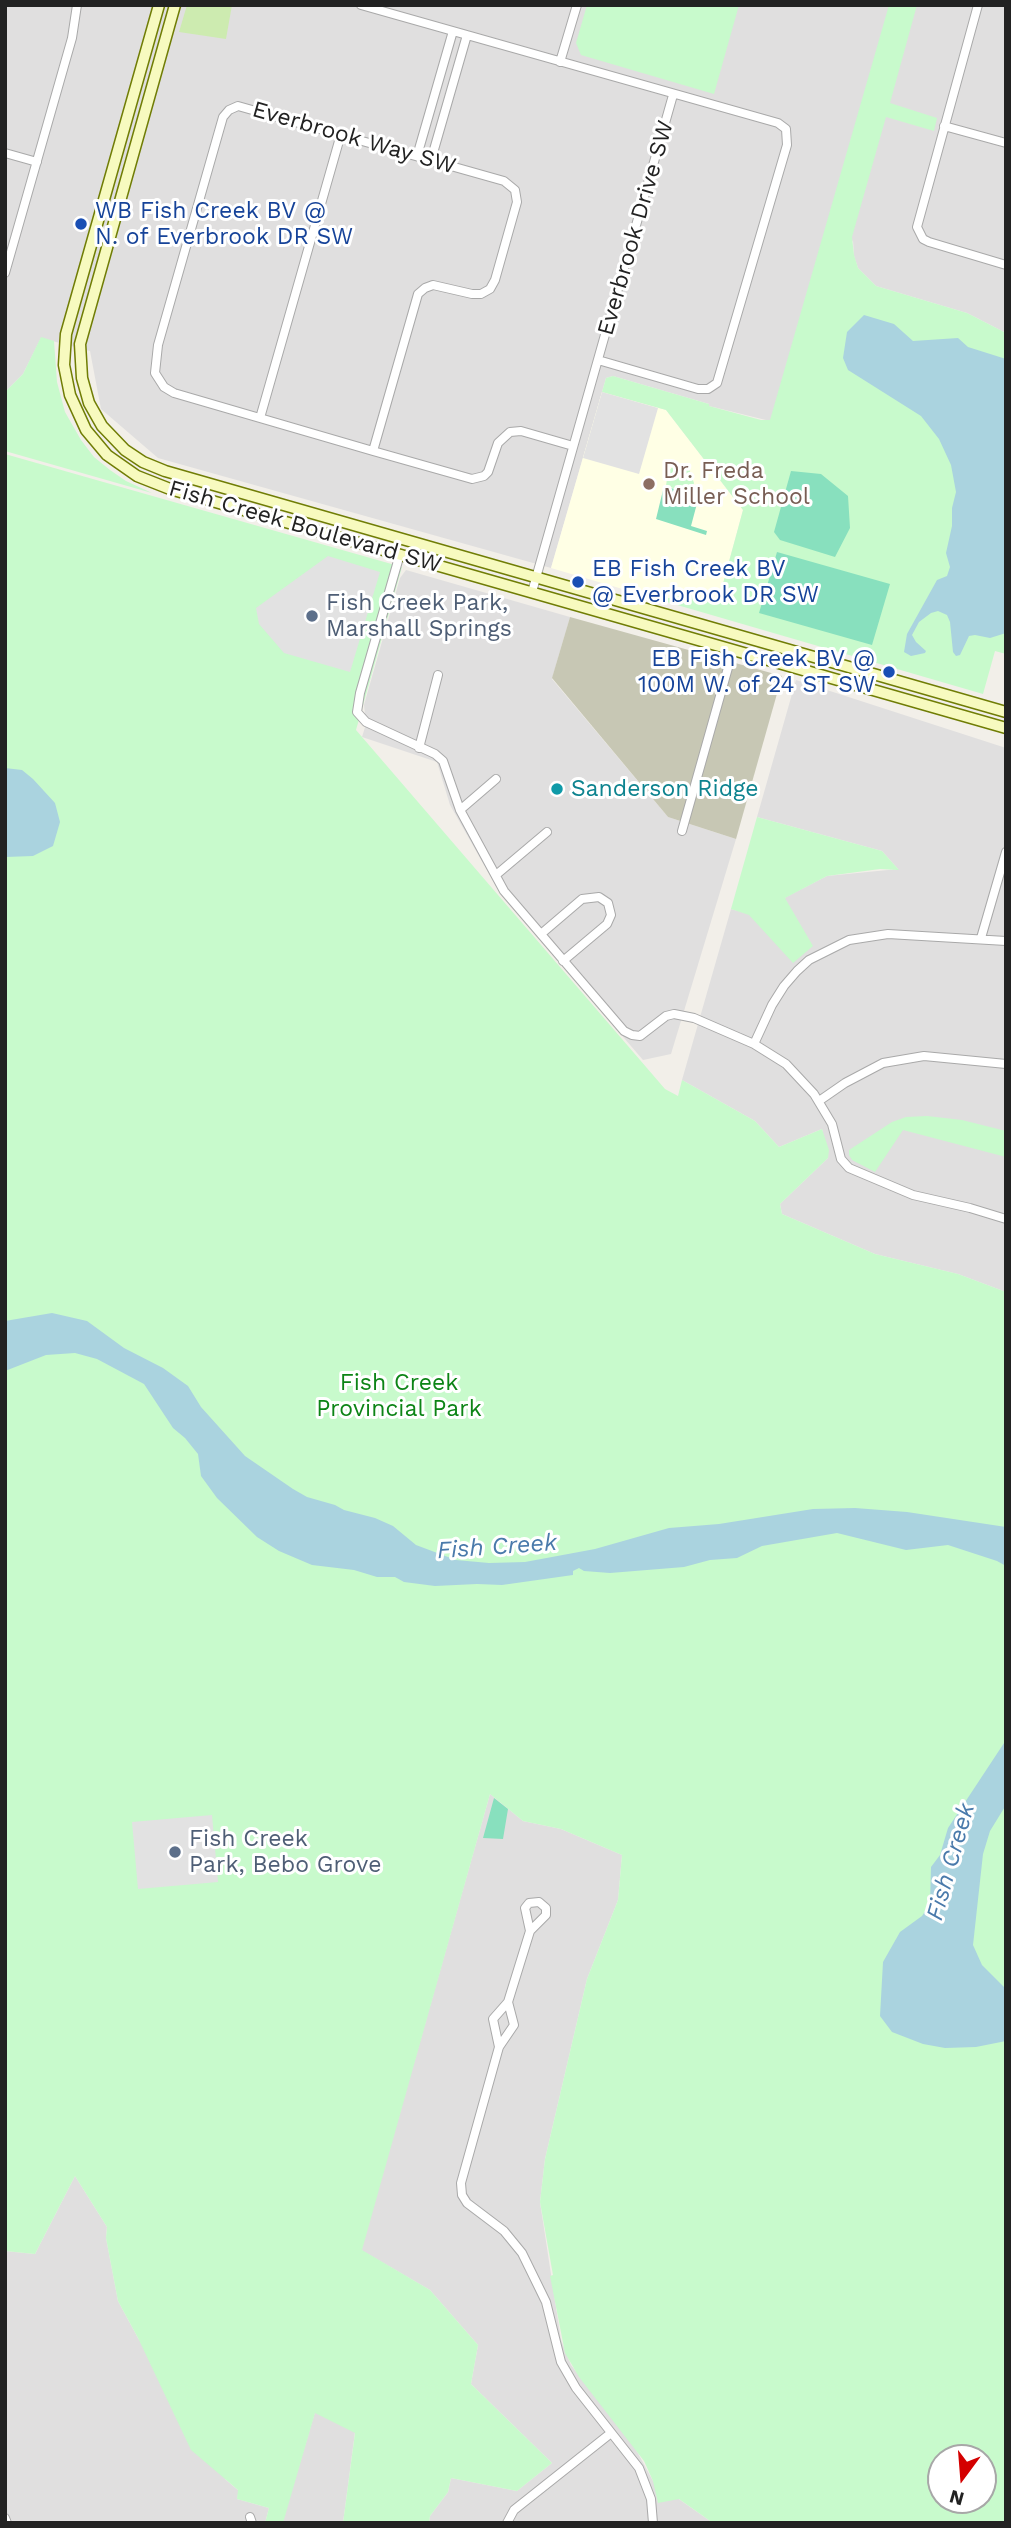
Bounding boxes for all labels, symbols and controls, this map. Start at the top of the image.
street label: Everbrook Way SW [249,96,459,180]
street label: Everbrook Drive SW [592,117,680,339]
place label: WB Fish Creek BV @ N. of Everbrook DR SW [95,197,353,251]
marker: WB Fish Creek BV @ N. of Everbrook DR SW [73,216,89,232]
place label: Dr. Freda Miller School [663,457,810,511]
street label: Fish Creek Boulevard SW [166,475,444,579]
marker: Dr. Freda Miller School [641,476,657,492]
place label: EB Fish Creek BV @ Everbrook DR SW [592,555,819,609]
marker: EB Fish Creek BV @ Everbrook DR SW [570,574,586,590]
place label: Fish Creek Park, Marshall Springs [326,589,512,643]
marker: Fish Creek Park, Marshall Springs [304,608,320,624]
place label: EB Fish Creek BV @ 100M W. of 24 ST SW [638,645,875,699]
marker: EB Fish Creek BV @ 100M W. of 24 ST SW [881,664,897,680]
place label: Sanderson Ridge [571,775,759,803]
marker: Sanderson Ridge [549,781,565,797]
park label: Fish Creek Provincial Park [316,1369,482,1423]
water label: Fish Creek [436,1528,558,1566]
water label: Fish Creek [921,1800,981,1924]
place label: Fish Creek Park, Bebo Grove [189,1825,381,1879]
marker: Fish Creek Park, Bebo Grove [167,1844,183,1860]
north arrow [927,2444,997,2514]
text: N [947,2485,967,2511]

